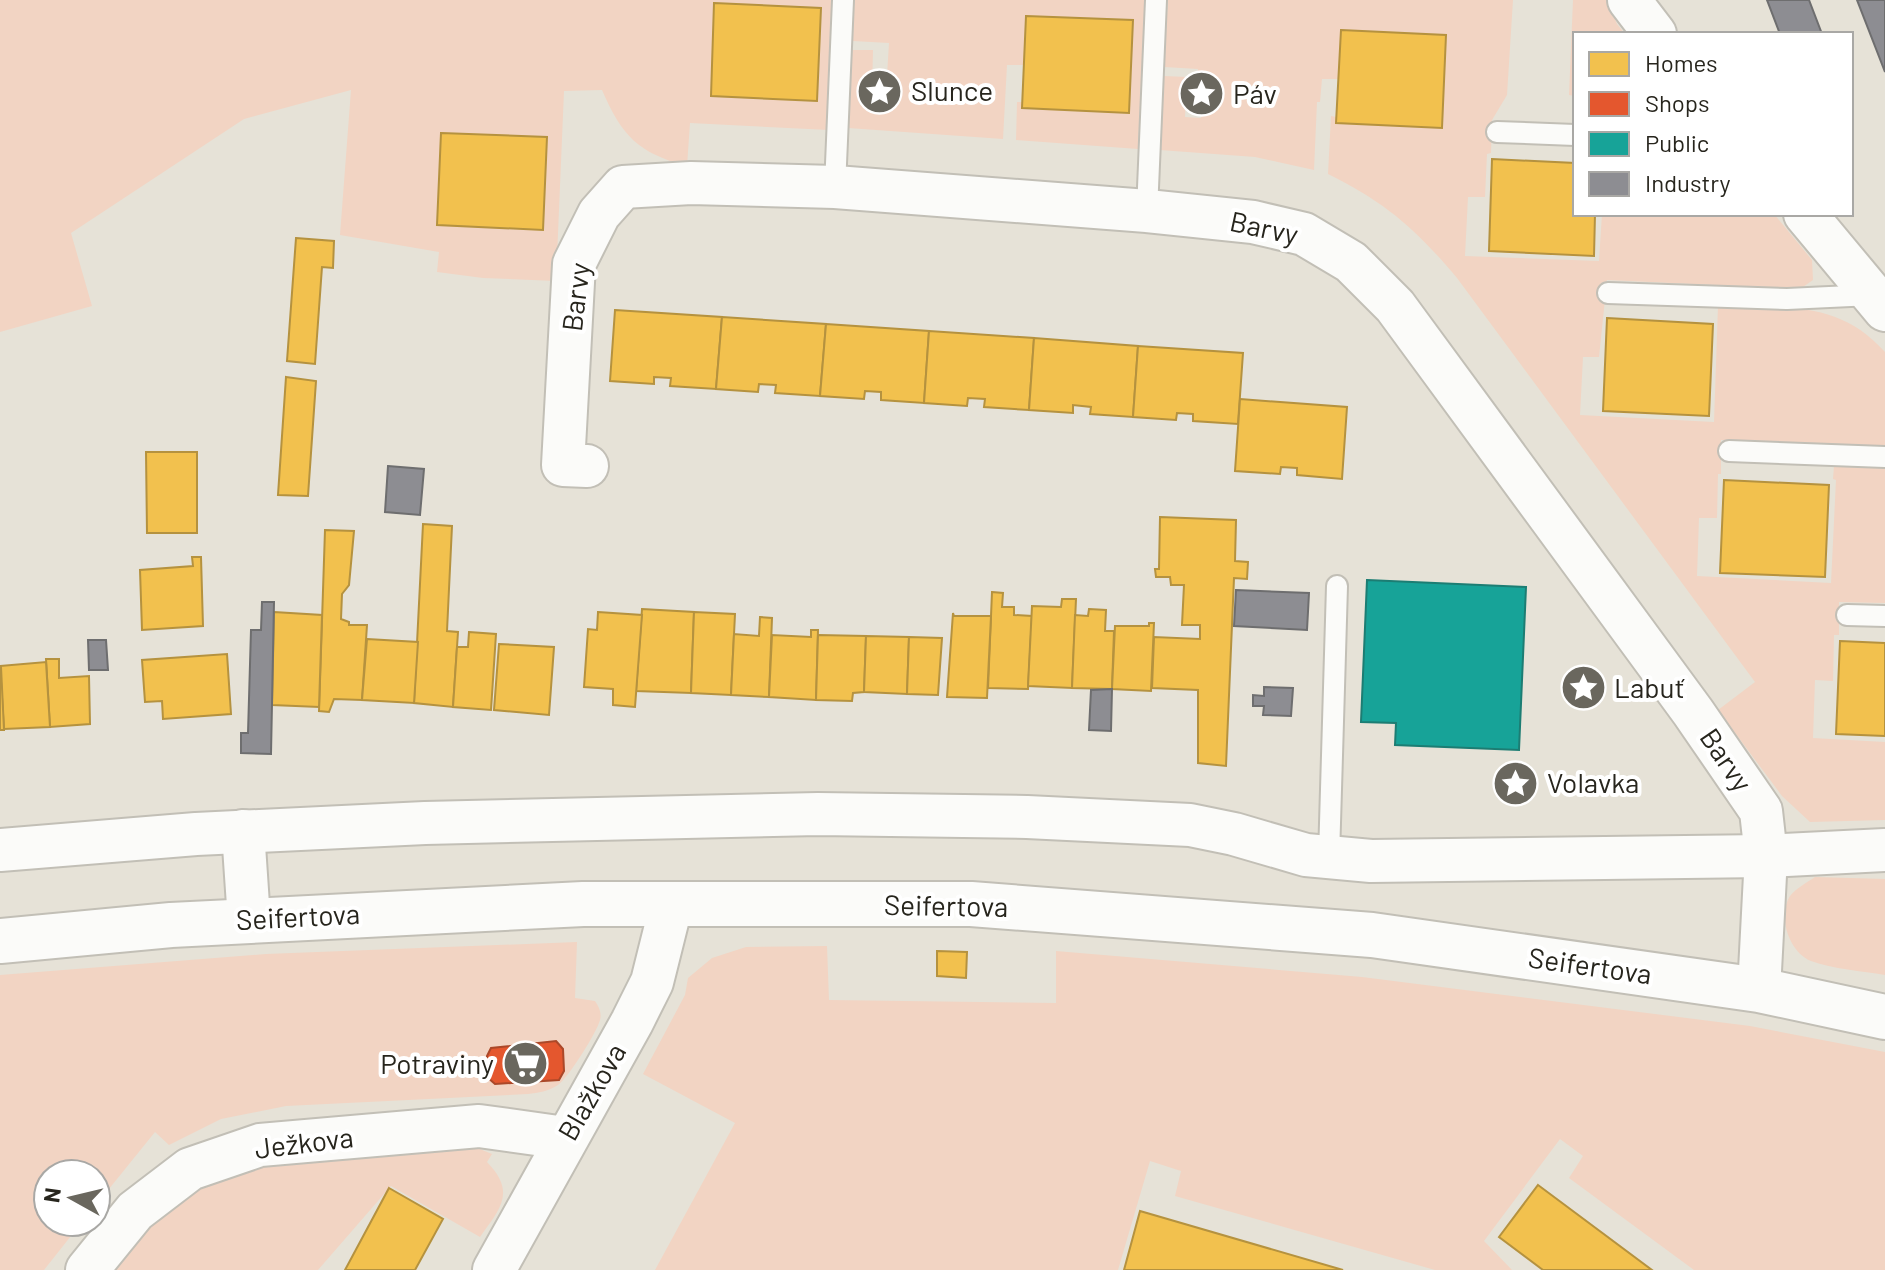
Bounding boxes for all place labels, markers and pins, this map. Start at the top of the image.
place icon: Slunce [856,67,904,115]
place icon: Páv [1178,70,1226,118]
place label: Slunce [911,73,993,107]
place label: Páv [1233,76,1277,110]
place icon: Labuť [1559,664,1607,712]
place label: Labuť [1614,670,1686,704]
place icon: Volavka [1492,759,1540,807]
place label: Volavka [1547,765,1639,799]
supermarket icon: Potraviny [501,1040,549,1088]
place label: Potraviny [380,1046,494,1080]

